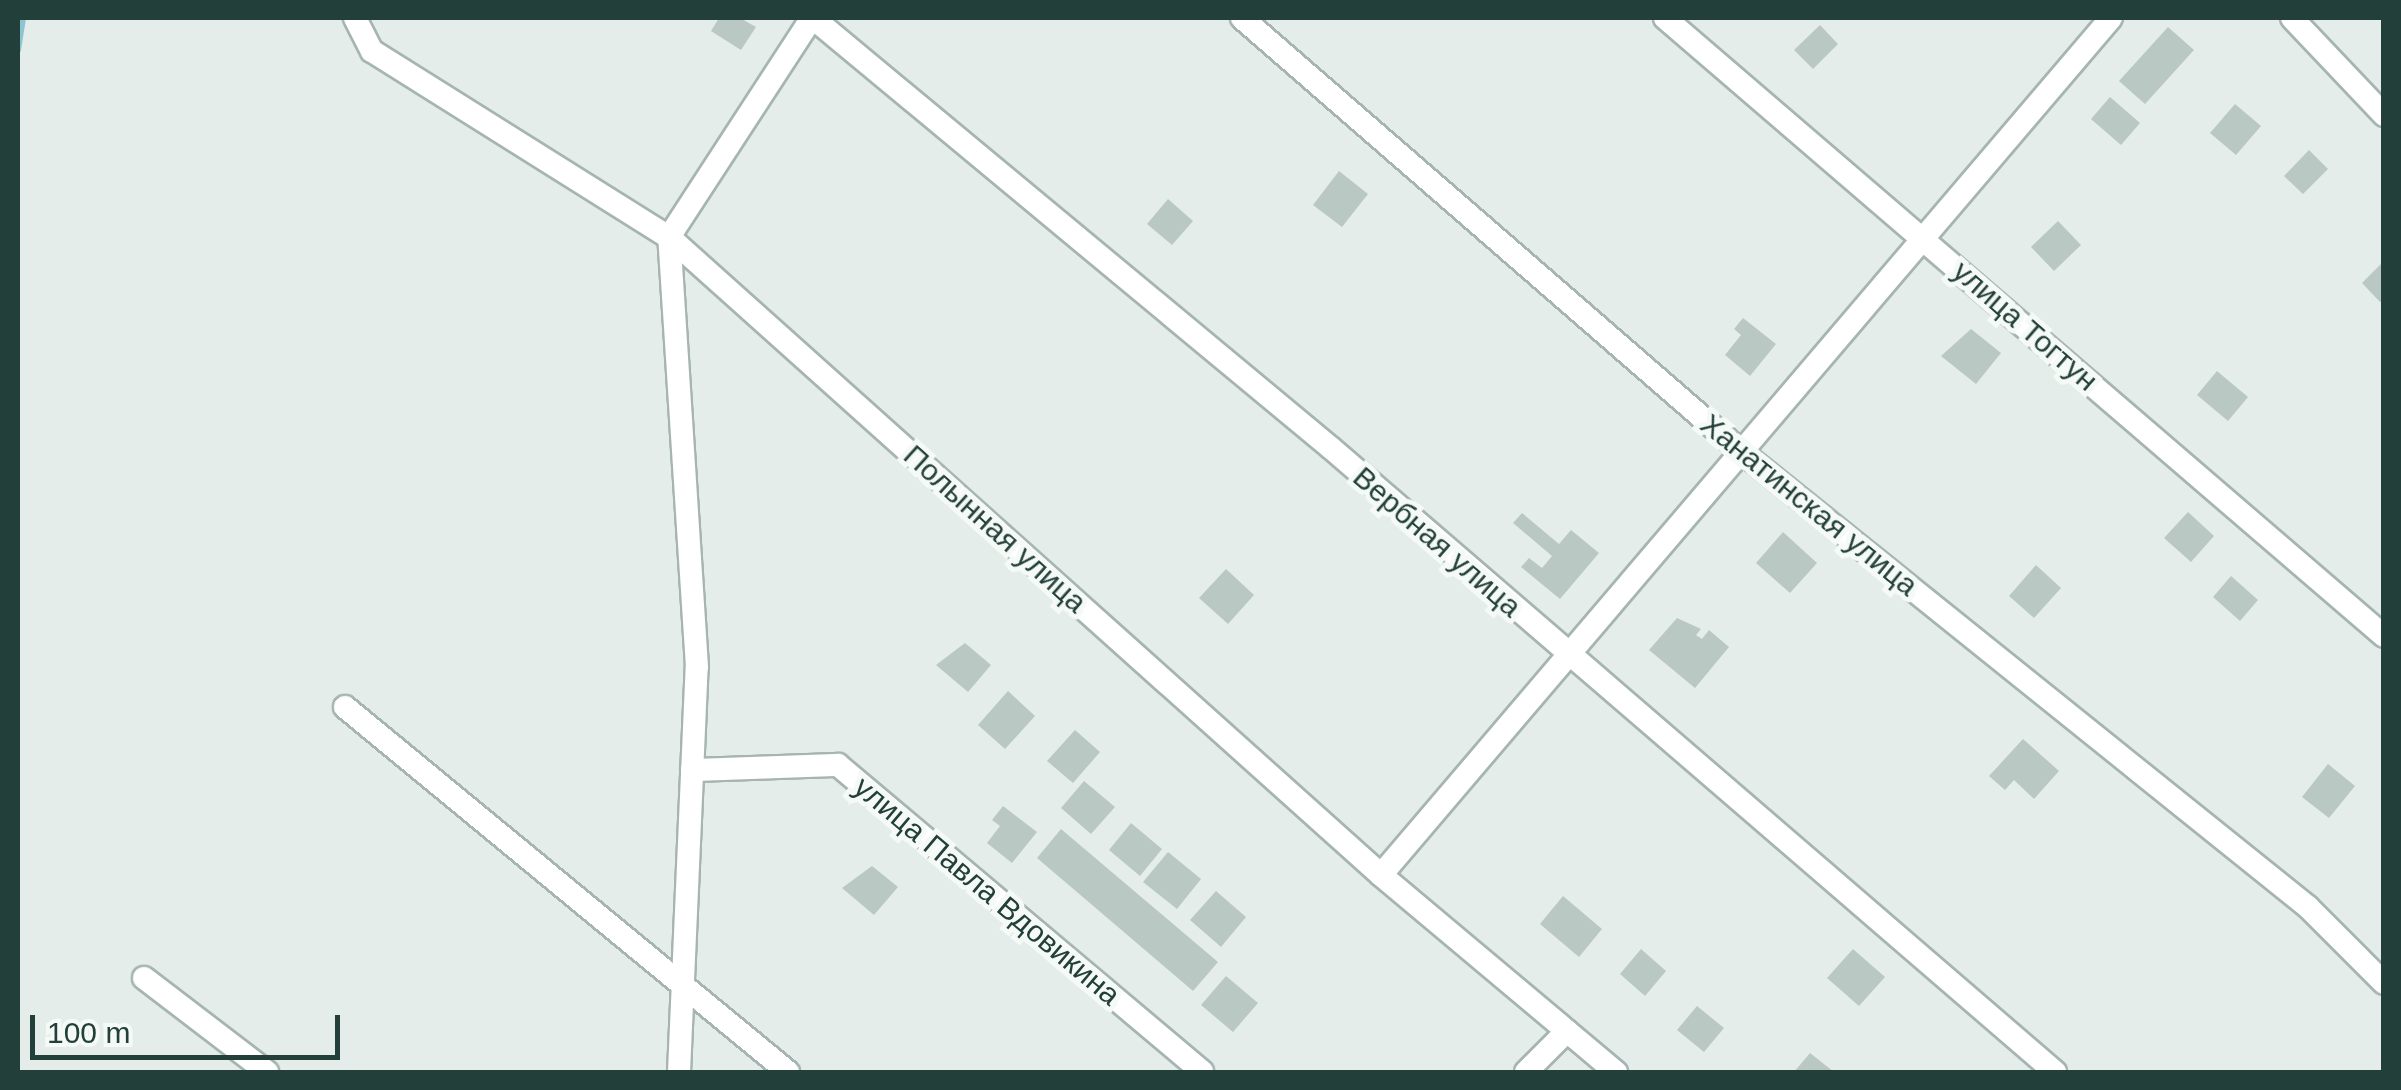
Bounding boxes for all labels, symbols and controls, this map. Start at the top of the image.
street label: улица Тогтун [1945,253,2105,399]
street label: Ханатинская улица [1693,406,1925,604]
street label: Полынная улица [896,437,1094,621]
street label: Вербная улица [1346,459,1528,625]
street label: улица Павла Вдовикина [847,769,1127,1013]
scale bar [35,995,345,1057]
text: 100 m [47,1016,130,1049]

